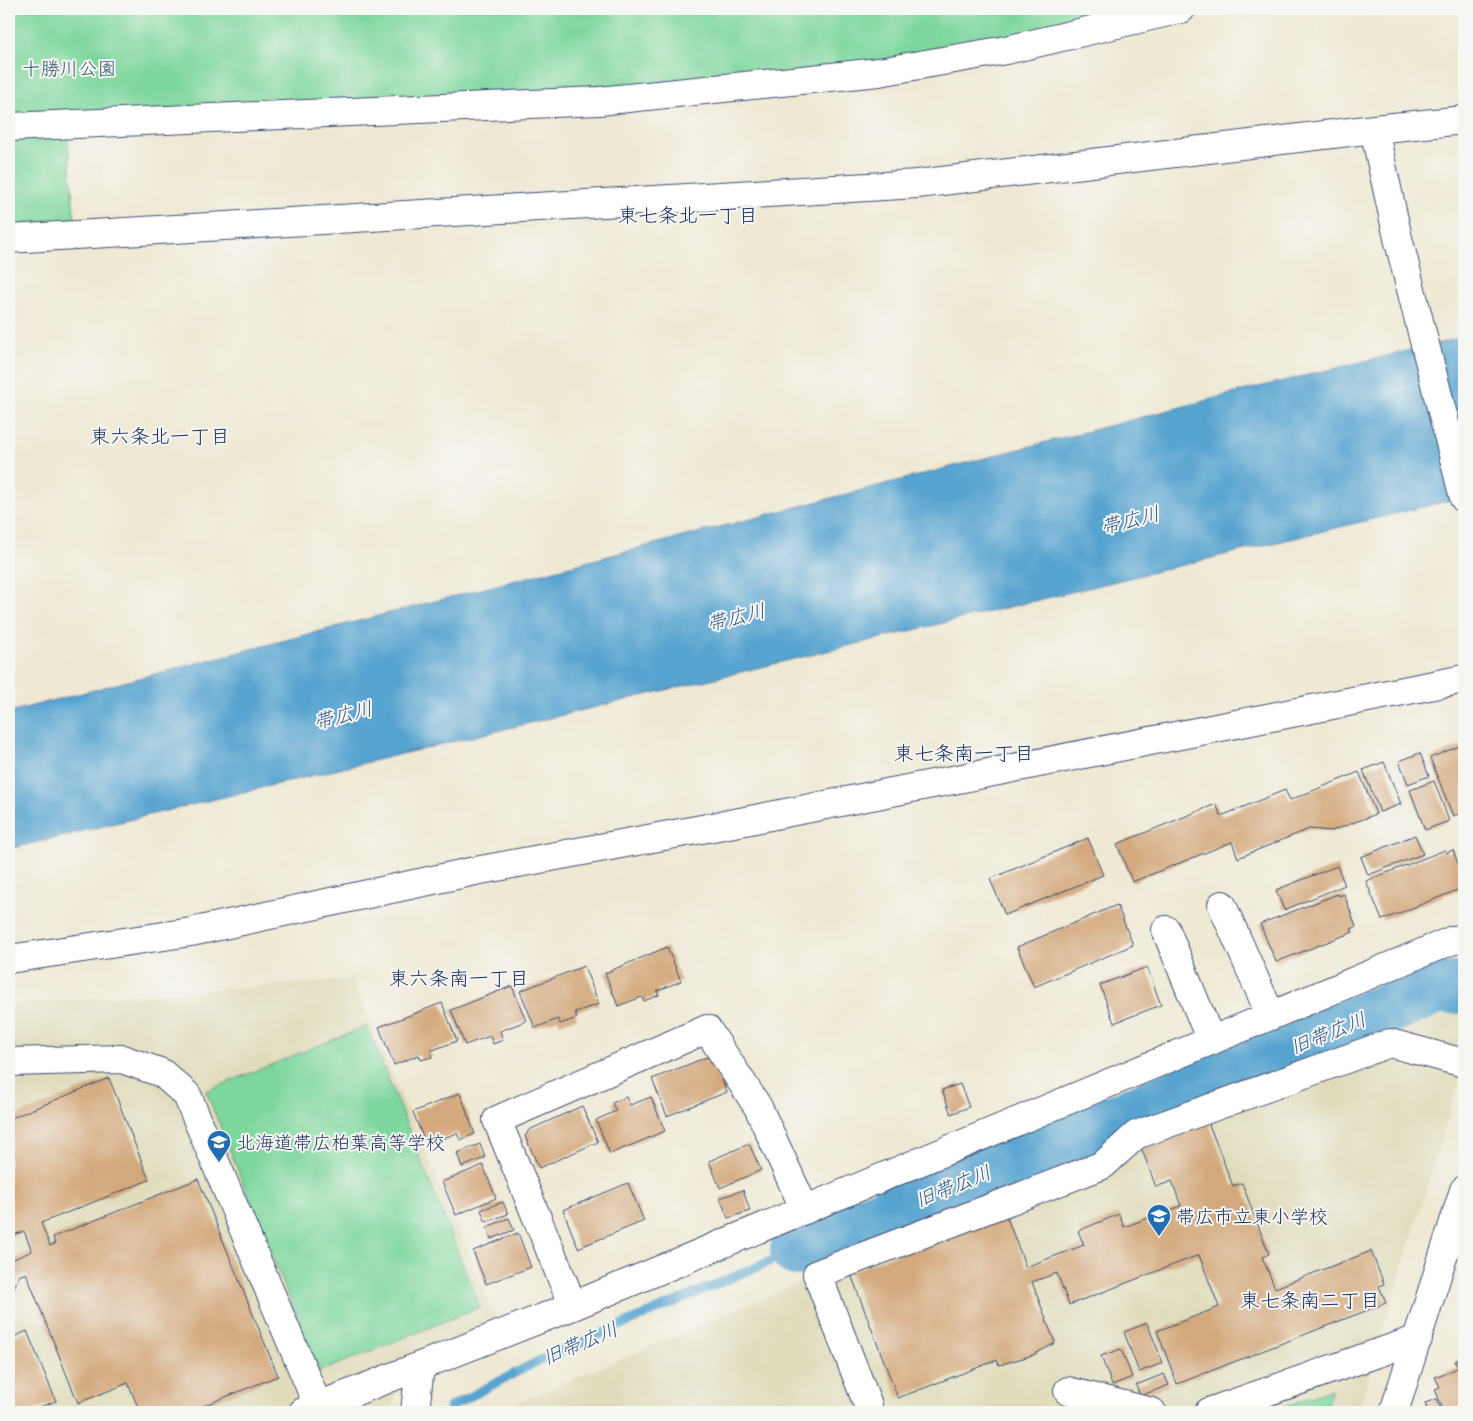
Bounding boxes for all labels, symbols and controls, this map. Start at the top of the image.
park label: 十勝川公園 [21,52,117,85]
district label: 東七条北一丁目 [618,198,758,233]
district label: 東六条北一丁目 [90,419,230,454]
water label: 帯広川 [1097,496,1163,545]
water label: 帯広川 [703,593,769,642]
water label: 帯広川 [310,691,376,740]
district label: 東七条南一丁目 [894,736,1034,771]
district label: 東六条南一丁目 [389,961,529,996]
water label: 旧帯広川 [1285,1002,1372,1065]
place label: 北海道帯広柏葉高等学校 [236,1126,445,1159]
school or university icon: 北海道帯広柏葉高等学校 [206,1129,232,1163]
water label: 旧帯広川 [910,1155,997,1218]
place label: 帯広市立東小学校 [1176,1200,1328,1233]
school or university icon: 帯広市立東小学校 [1146,1203,1172,1237]
district label: 東七条南二丁目 [1240,1283,1380,1318]
water label: 旧帯広川 [537,1312,624,1375]

